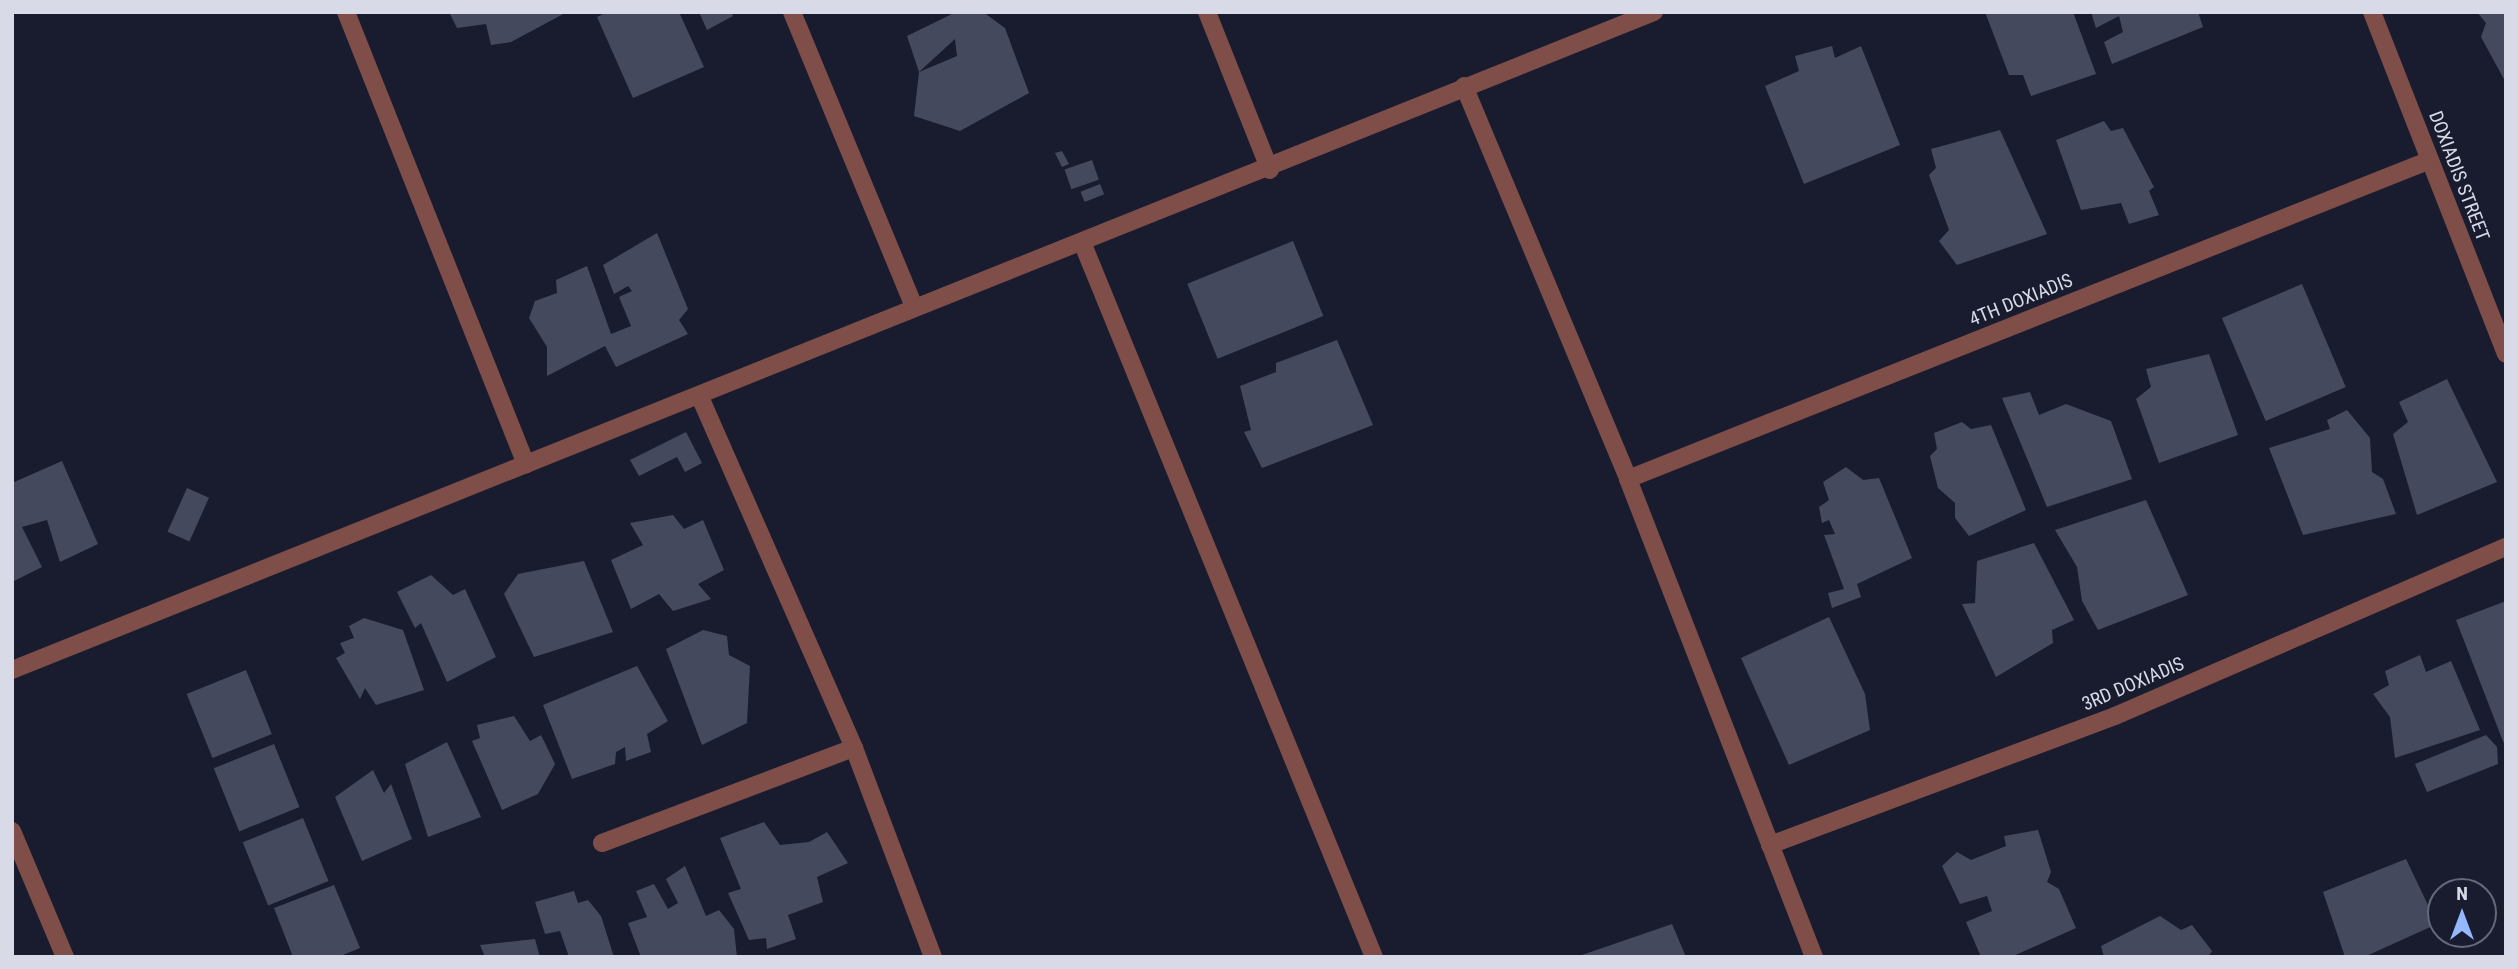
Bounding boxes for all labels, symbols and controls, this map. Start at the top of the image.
street label: DOXIADIS STREET [2424,108,2494,244]
street label: 4TH DOXIADIS [1966,269,2076,331]
street label: 3RD DOXIADIS [2079,652,2187,716]
north arrow [2427,878,2497,948]
text: N [2456,882,2468,905]

